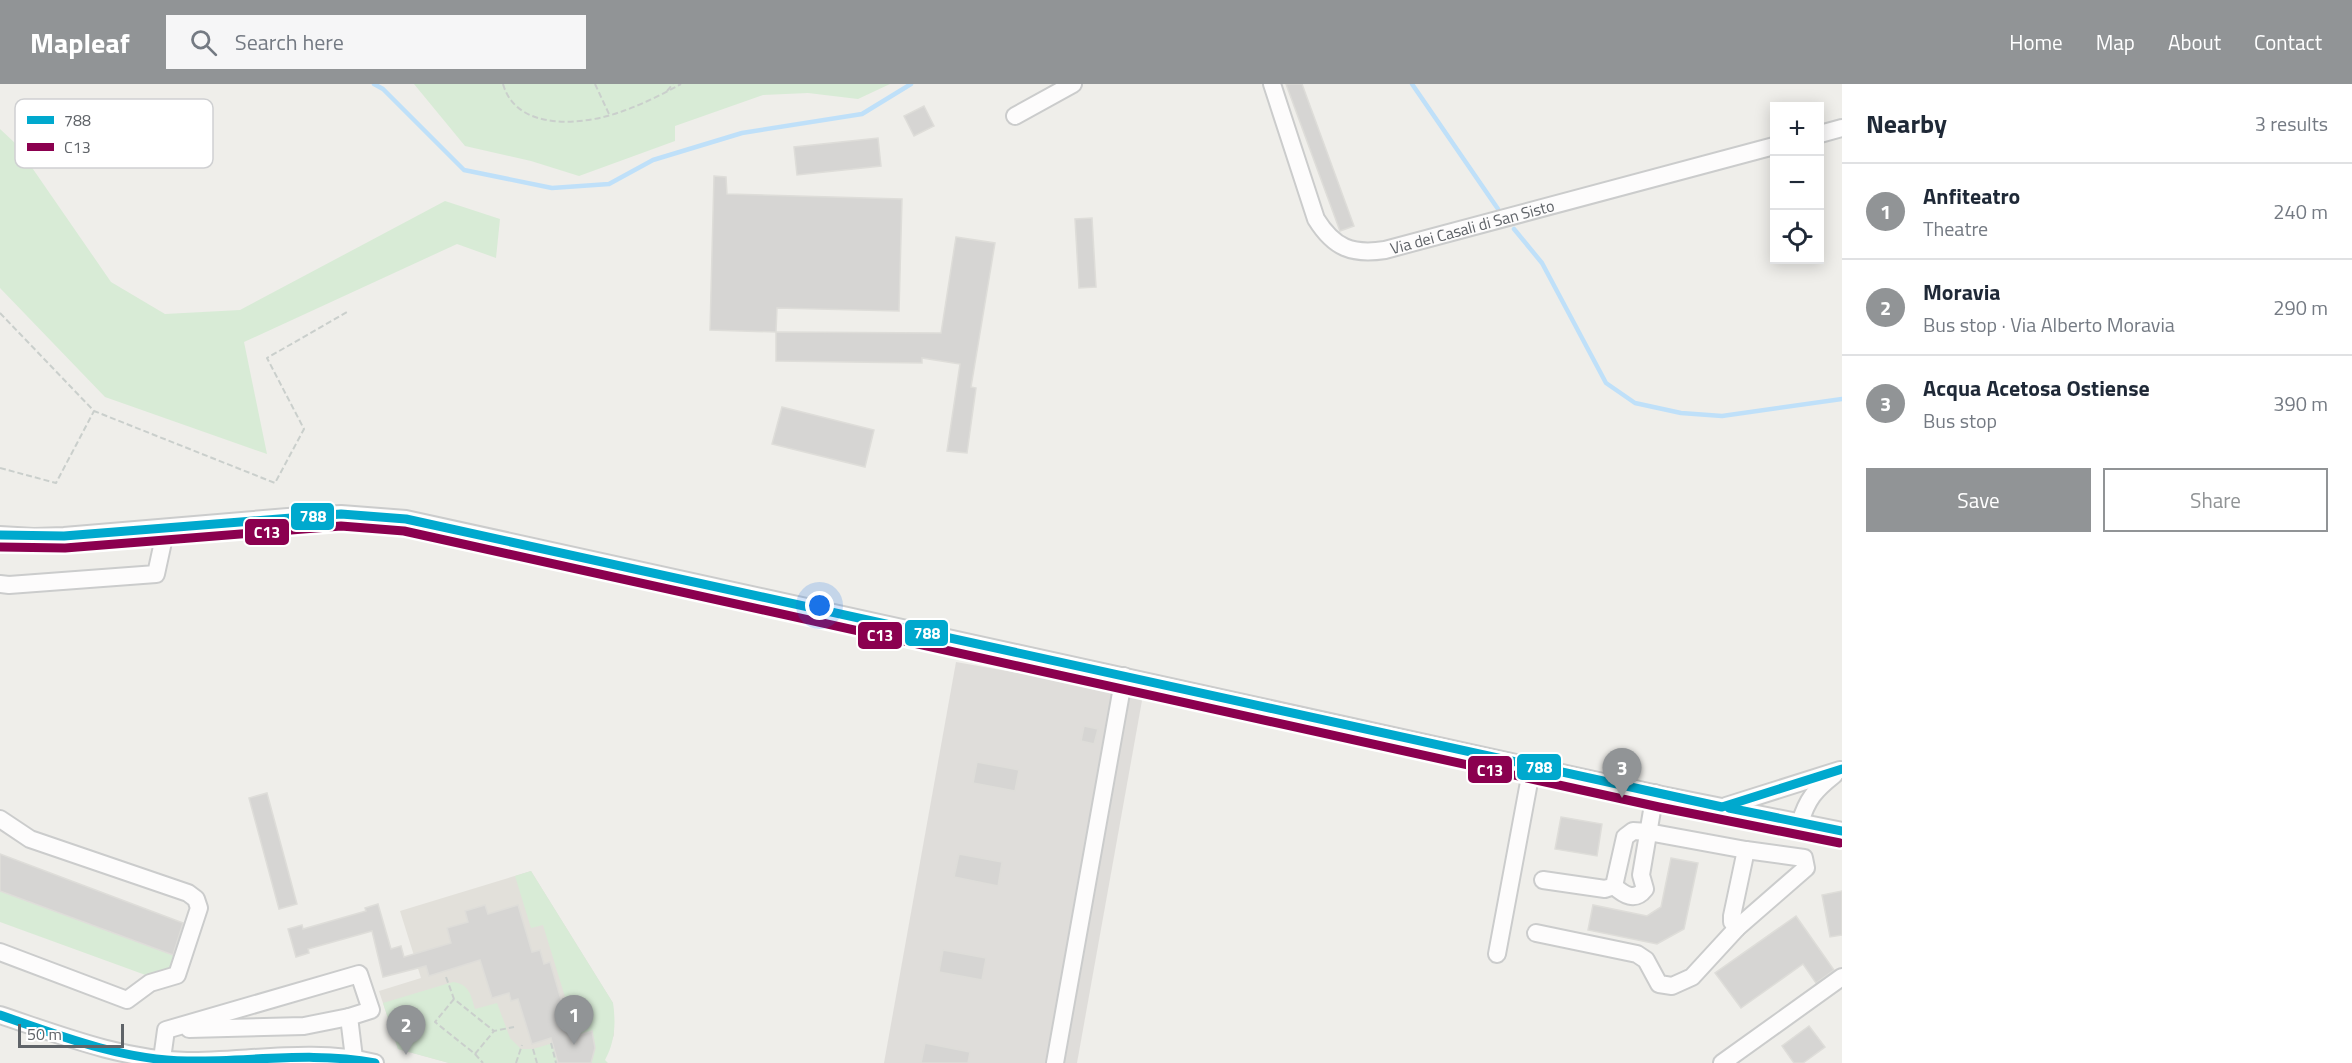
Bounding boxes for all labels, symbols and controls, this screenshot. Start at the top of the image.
search box [166,15,586,69]
text: Mapleaf [30,21,130,64]
text: Search here [235,25,344,59]
icon: search [187,26,220,59]
text: Home [2009,26,2063,58]
text: Map [2096,26,2135,58]
text: About [2168,26,2221,58]
text: Contact [2254,26,2322,58]
legend [15,99,213,168]
map controls [1770,102,1824,264]
button: + [1770,102,1824,156]
text: Nearby [1866,104,1947,143]
text: 788 [64,108,91,132]
text: 3 results [2255,108,2328,139]
text: C13 [64,135,91,159]
button: − [1770,156,1824,210]
text: Anfiteatro [1923,179,2020,213]
street label: Via dei Casali di San Sisto [1387,193,1557,260]
text: 1 [1880,196,1891,227]
text: 240 m [2273,196,2328,227]
button: locate [1770,210,1824,264]
text: Theatre [1923,213,1988,244]
text: Moravia [1923,275,2001,309]
text: 2 [1880,292,1891,323]
text: 290 m [2273,292,2328,323]
text: Bus stop · Via Alberto Moravia [1923,309,2175,340]
text: Acqua Acetosa Ostiense [1923,371,2150,405]
text: 3 [1880,388,1891,419]
text: 390 m [2273,388,2328,419]
text: Bus stop [1923,405,1997,436]
button: Save [1866,468,2091,532]
button: Share [2103,468,2328,532]
line badge: 788 [290,502,335,531]
text: 788 [300,504,326,528]
line badge: C13 [244,518,290,546]
text: C13 [254,520,280,544]
your location [805,591,834,620]
line badge: 788 [904,619,949,647]
line badge: C13 [857,621,903,650]
text: 788 [914,621,940,645]
text: C13 [867,623,893,647]
pin: 3 [1602,748,1642,798]
line badge: 788 [1516,753,1562,781]
line badge: C13 [1467,755,1513,784]
text: 788 [1526,755,1552,779]
text: C13 [1477,758,1503,782]
pin: 1 [554,996,594,1045]
pin: 2 [386,1006,426,1055]
scale bar [18,1021,124,1048]
text: 50 m [27,1022,62,1046]

